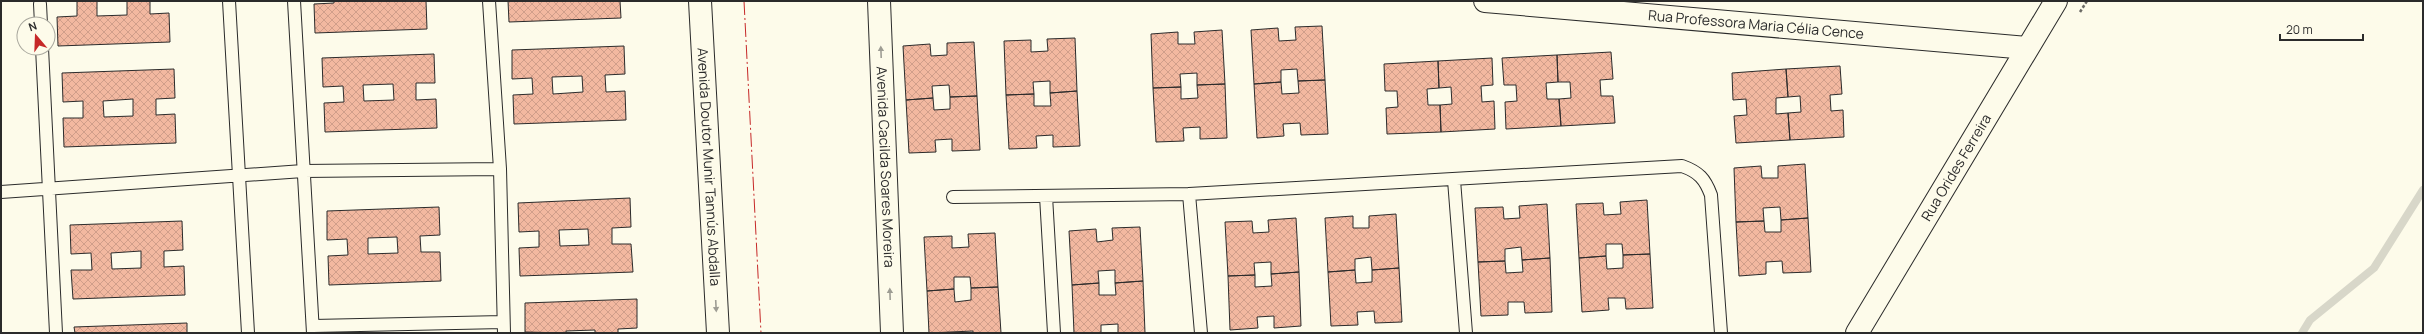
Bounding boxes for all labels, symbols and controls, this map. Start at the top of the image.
street label: Rua Professora Maria Célia Cence [1647,5,1865,43]
north arrow [16,16,56,56]
scale bar [2280,16,2363,42]
text: N [26,18,39,34]
text: 20 m [2286,21,2313,38]
one-way arrow [877,46,884,58]
street label: Avenida Doutor Munir Tannús Abdalla [694,47,725,286]
street label: Avenida Cacilda Soares Moreira [873,66,899,268]
street label: Rua Orides Ferreira [1916,110,1995,224]
one-way arrow [887,288,894,300]
one-way arrow [713,300,720,312]

